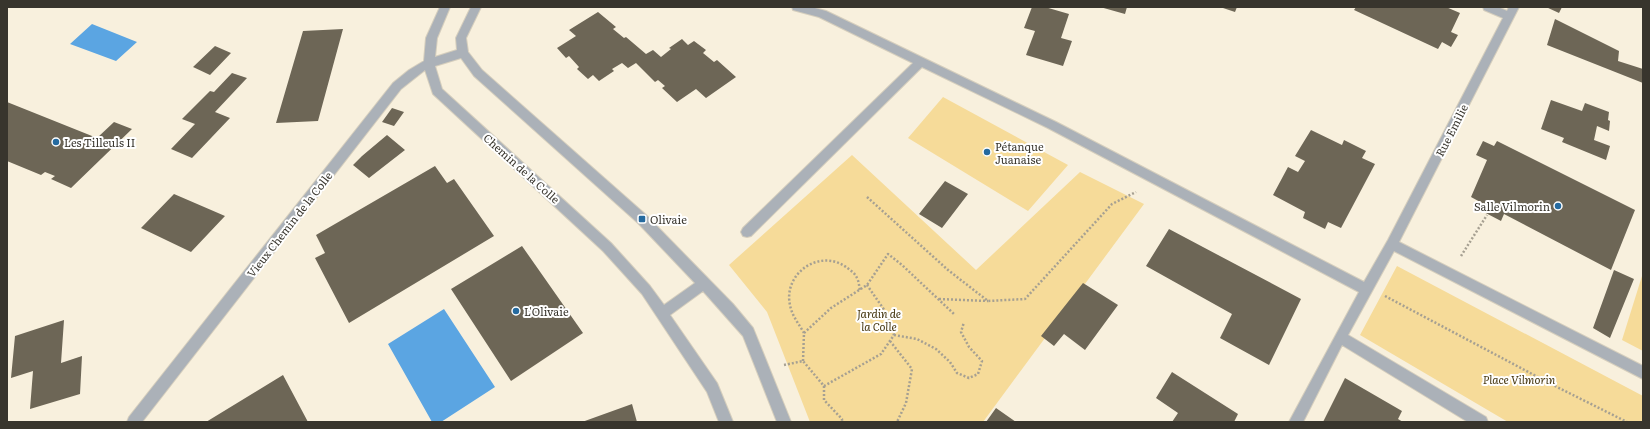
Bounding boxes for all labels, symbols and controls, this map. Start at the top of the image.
street label: Rue Emilie [1431,101,1471,159]
street label: Chemin de la Colle [480,129,564,207]
place label: Les Tilleuls II [64,134,135,150]
marker: Les Tilleuls II [51,137,61,147]
place label: Pétanque Juanaise [995,138,1044,167]
marker: Pétanque Juanaise [982,147,992,157]
street label: Vieux Chemin de la Colle [243,168,336,280]
place label: Salle Vilmorin [1474,198,1550,214]
marker: Salle Vilmorin [1553,201,1563,211]
place label: Olivaie [650,211,687,227]
marker: Olivaie [637,214,647,224]
place label: L'Olivaie [524,303,569,319]
park label: Jardin de la Colle [857,305,901,334]
marker: L'Olivaie [511,306,521,316]
park label: Place Vilmorin [1483,371,1556,387]

